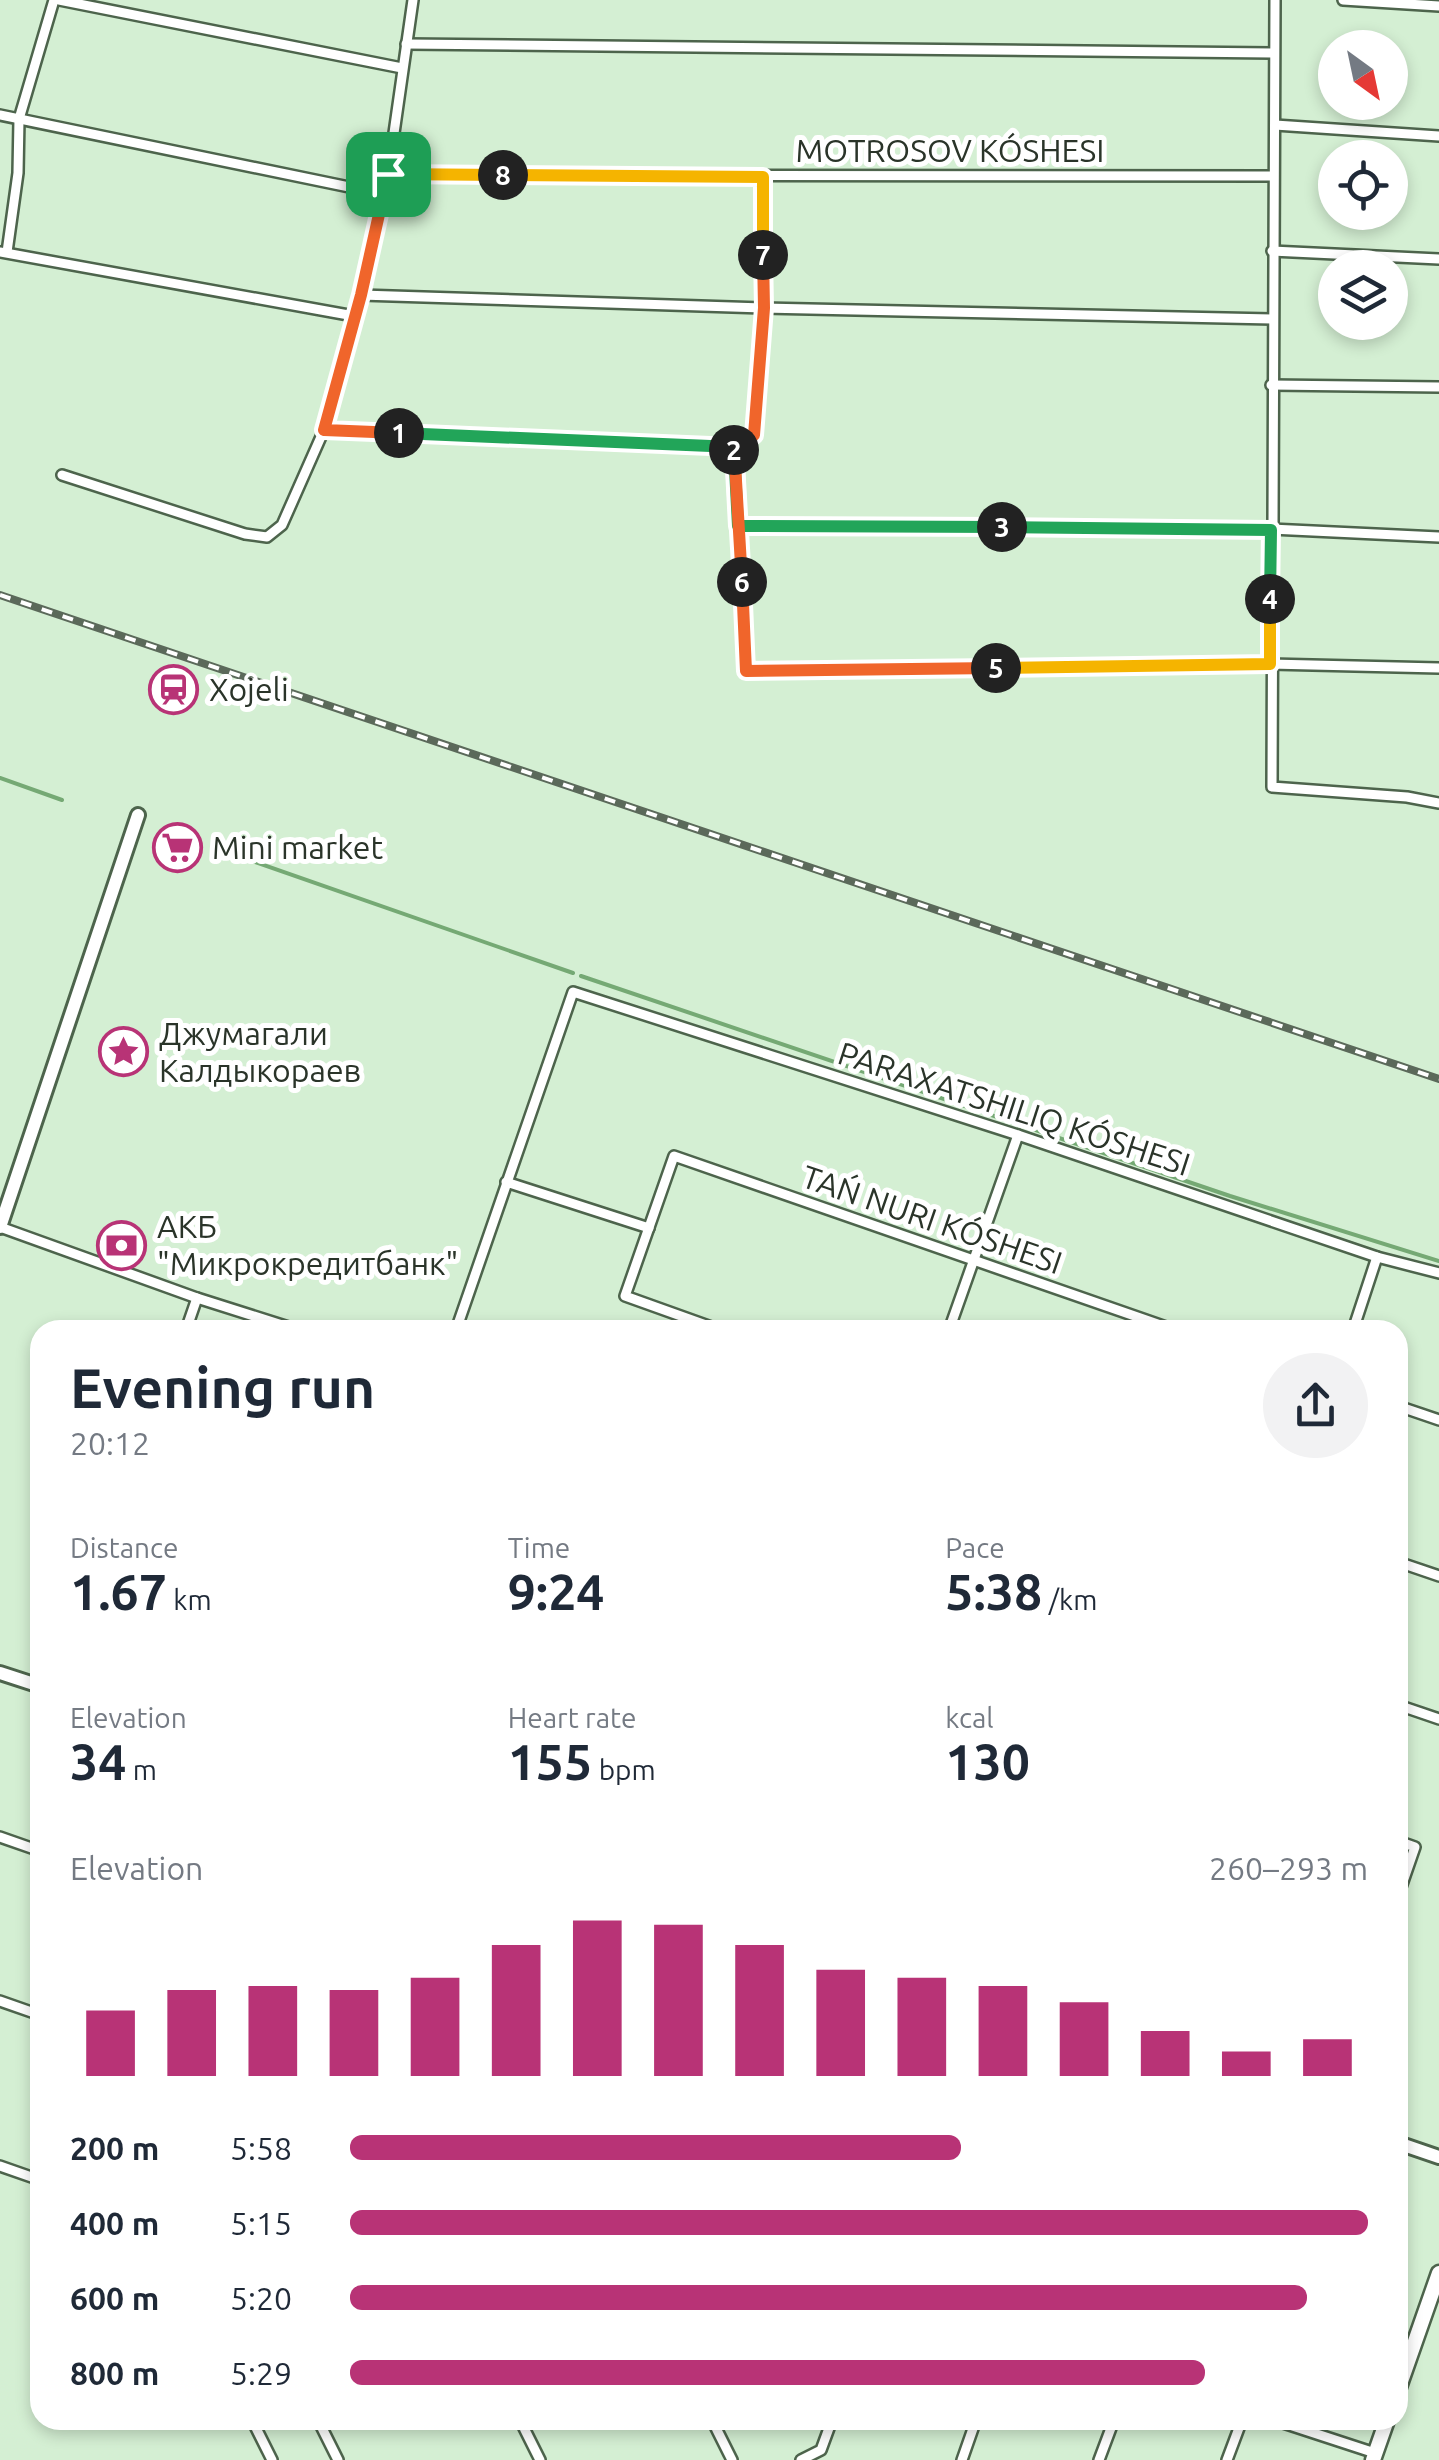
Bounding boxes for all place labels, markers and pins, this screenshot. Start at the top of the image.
pin [346,132,431,217]
pin: 8 [478,150,528,200]
pin: 7 [738,230,788,280]
pin: 1 [374,408,424,458]
pin: 2 [709,425,759,475]
pin: 3 [977,502,1027,552]
pin: 6 [717,557,767,607]
pin: 4 [1245,574,1295,624]
pin: 5 [971,643,1021,693]
station icon: Xojeli [148,664,200,716]
place label: Xojeli [209,671,289,707]
supermarket icon: Mini market [151,822,203,874]
place label: Mini market [212,829,383,865]
place label: Джумагали Калдыкораев [159,1015,361,1088]
place icon: Джумагали Калдыкораев [98,1026,150,1078]
place label: АКБ "Микрокредитбанк" [157,1208,458,1281]
bank icon: АКБ "Микрокредитбанк" [96,1219,148,1271]

